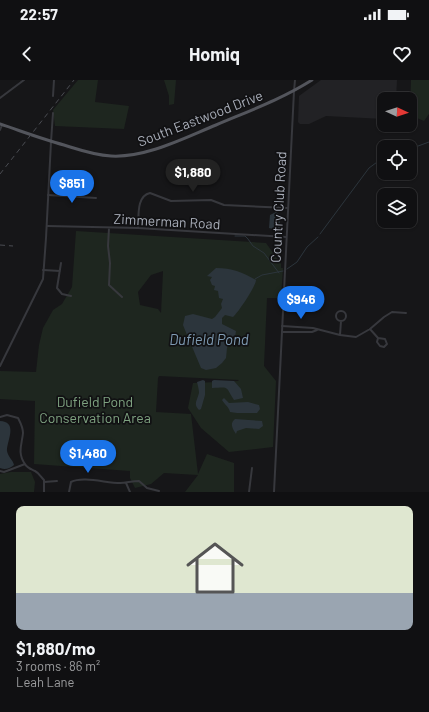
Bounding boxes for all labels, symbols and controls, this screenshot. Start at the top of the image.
text: 22:57 [20,5,58,23]
icon: back [16,43,38,65]
text: Homiq [189,43,240,65]
icon: heart [391,43,413,65]
street label: South Eastwood Drive [135,86,265,150]
north arrow [377,92,417,132]
map controls [377,92,417,228]
button: locate [377,140,417,180]
street label: Country Club Road [267,151,289,263]
pin: $1,880 [160,159,226,193]
text: $1,880 [175,164,211,180]
pin: $851 [48,170,96,204]
text: $851 [59,175,85,191]
button: layers [377,188,417,228]
street label: Zimmerman Road [113,210,221,232]
pin: $946 [277,286,325,320]
text: $946 [286,291,316,307]
water label: Dufield Pond [169,330,249,348]
park label: Dufield Pond Conservation Area [39,393,151,426]
pin: $1,480 [55,440,121,474]
text: $1,480 [69,445,107,461]
icon: home [179,532,251,604]
text: $1,880/mo [16,638,96,658]
text: 3 rooms · 86 m² [16,658,100,674]
text: Leah Lane [16,674,74,690]

